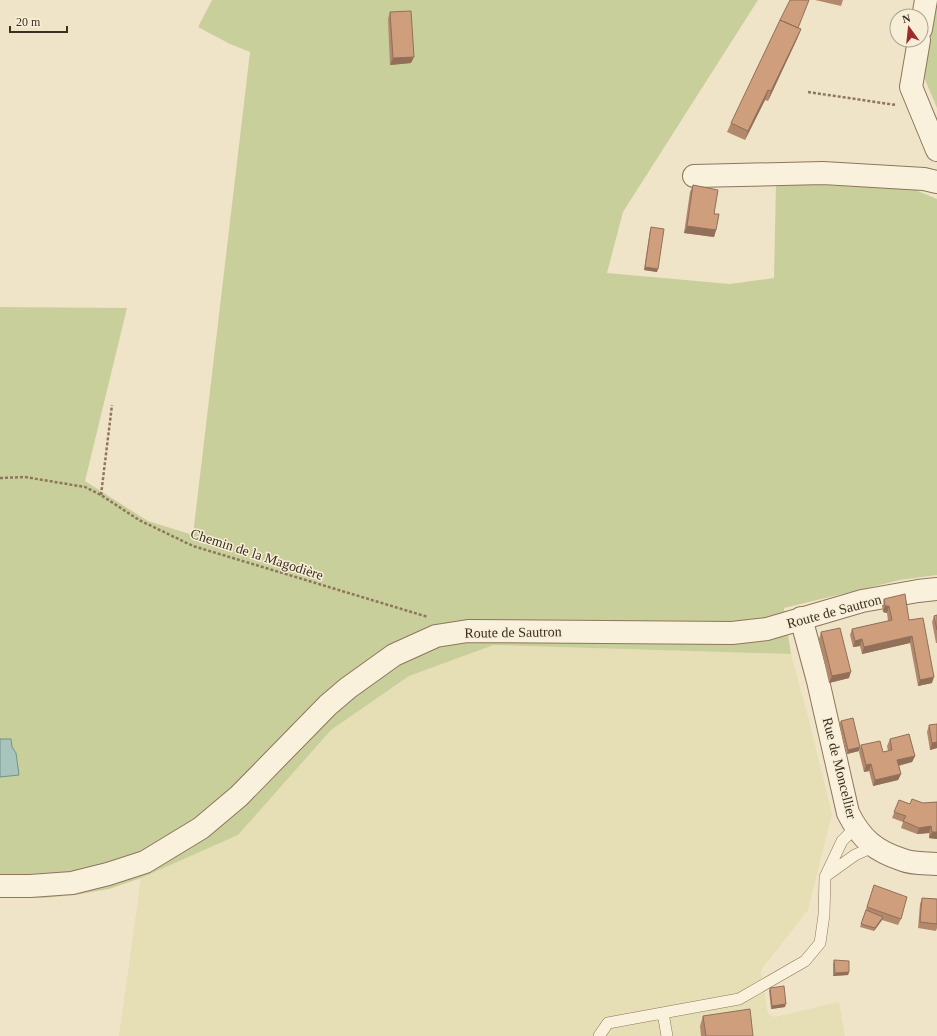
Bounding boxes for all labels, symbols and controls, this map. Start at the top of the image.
scale bar [10,8,67,34]
north arrow [889,8,929,48]
text: N [901,12,912,25]
text: 20 m [16,15,41,29]
street label: Chemin de la Magodière [189,526,325,583]
street label: Route de Sautron [785,592,883,631]
street label: Route de Sautron [464,624,562,641]
street label: Rue de Moncellier [820,716,859,821]

